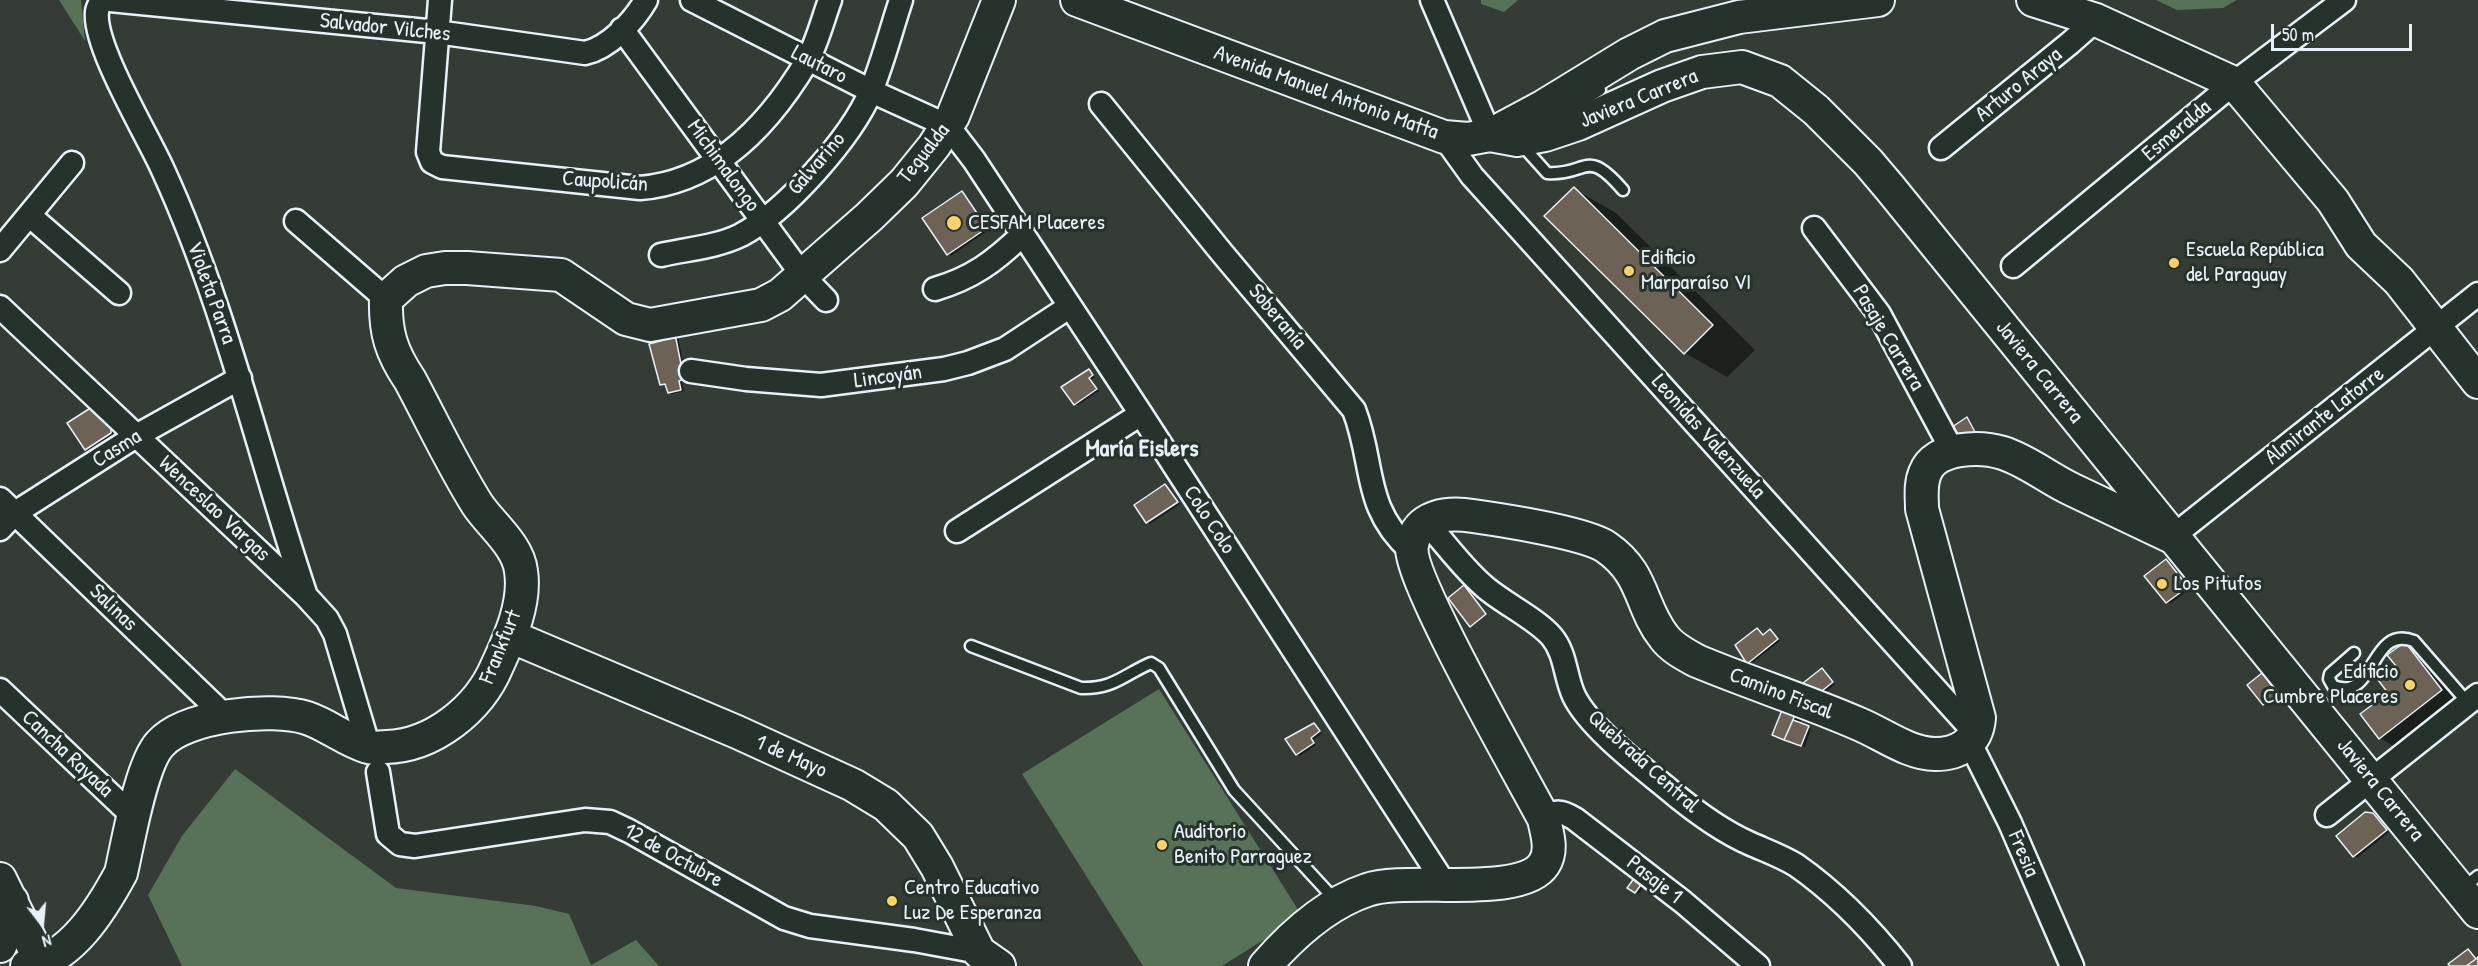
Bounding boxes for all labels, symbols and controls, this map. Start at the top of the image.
street label: Salvador Vilches [318,8,452,48]
scale bar [2274,12,2415,50]
text: 50 m [2282,22,2314,47]
street label: Lautaro [787,40,851,90]
street label: Avenida Manuel Antonio Matta [1210,40,1442,146]
street label: Arturo Araya [1970,42,2068,128]
street label: Javiera Carrera [1576,63,1702,135]
street label: Esmeralda [2137,95,2217,167]
street label: Michimalongo [681,115,765,217]
street label: Tegualda [892,119,956,189]
street label: Galvarino [783,127,851,201]
street label: Caupolicán [561,166,649,198]
place label: CESFAM Placeres [968,210,1105,236]
marker: CESFAM Placeres [945,214,963,232]
place label: Escuela República del Paraguay [2186,237,2324,288]
street label: Violeta Parra [180,238,242,348]
place label: Edificio Marparaíso VI [1641,245,1751,296]
marker: Escuela República del Paraguay [2167,256,2181,270]
marker: Edificio Marparaíso VI [1622,264,1636,278]
street label: Soberanía [1242,279,1312,355]
street label: Pasaje Carrera [1846,280,1930,396]
street label: Javiera Carrera [1989,315,2089,429]
street label: Lincoyán [852,359,924,395]
street label: Almirante Latorre [2260,361,2390,471]
street label: Leonidas Valenzuela [1645,369,1771,505]
street label: Casma [88,424,146,474]
district label: María Eislers [1086,436,1198,464]
street label: Wenceslao Vargas [153,451,275,567]
street label: Colo Colo [1177,481,1241,559]
place label: Los Pitufos [2174,571,2262,597]
marker: Los Pitufos [2155,577,2169,591]
street label: Salinas [83,579,143,637]
street label: Frankfurt [474,606,528,688]
place label: Edificio Cumbre Placeres [2263,659,2398,710]
street label: Camino Fiscal [1725,662,1837,726]
marker: Edificio Cumbre Placeres [2403,678,2417,692]
street label: Cancha Rayada [16,705,118,803]
street label: Quebrada Central [1582,705,1704,819]
street label: 1 de Mayo [751,730,831,784]
street label: Javiera Carrera [2330,733,2430,847]
street label: 12 de Octubre [619,818,727,894]
place label: Auditorio Benito Parraguez [1174,819,1312,870]
street label: Fresia [2002,827,2044,881]
marker: Auditorio Benito Parraguez [1155,838,1169,852]
street label: Pasaje 1 [1621,850,1687,910]
place label: Centro Educativo Luz De Esperanza [904,875,1041,926]
north arrow [12,894,72,954]
marker: Centro Educativo Luz De Esperanza [885,894,899,908]
text: N [40,930,54,953]

